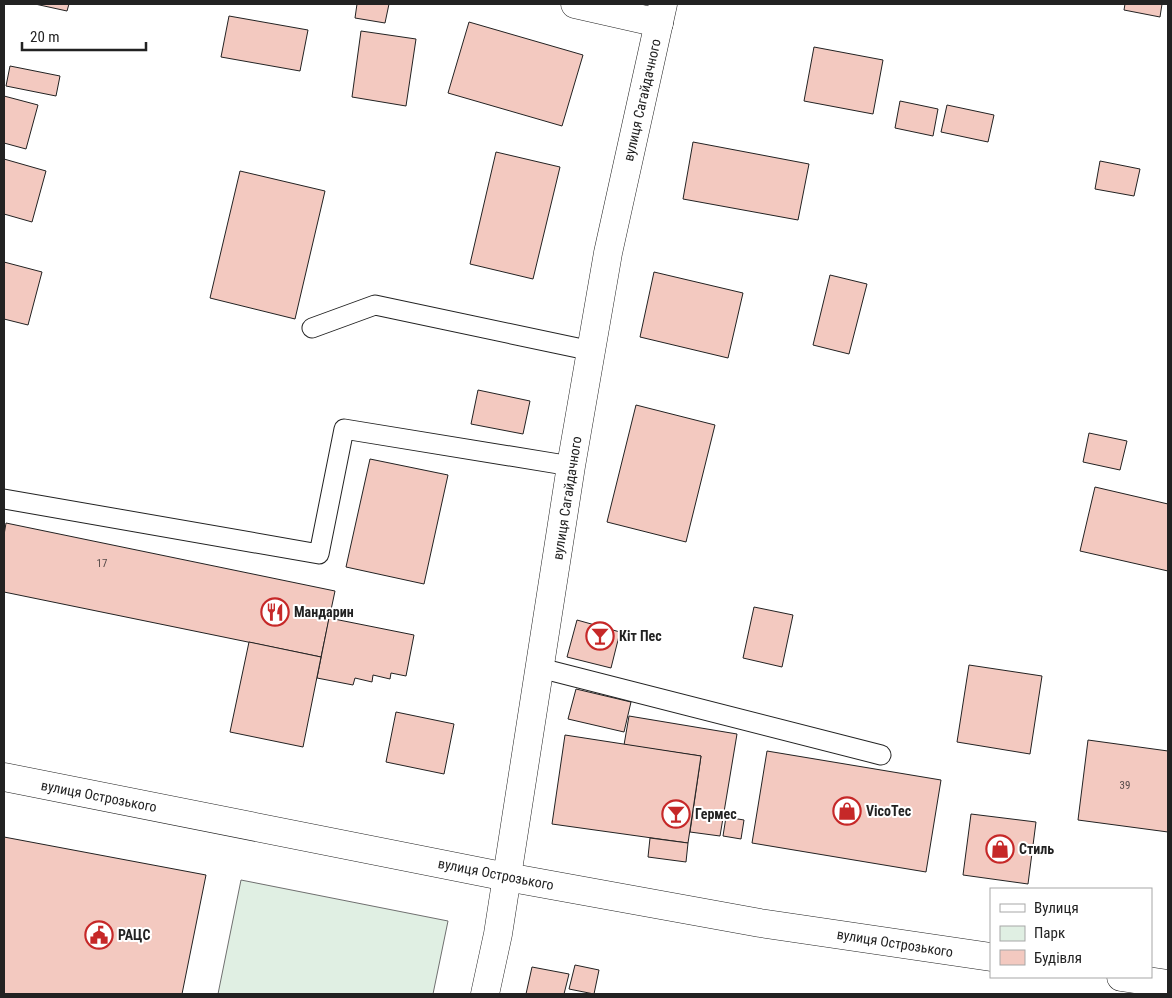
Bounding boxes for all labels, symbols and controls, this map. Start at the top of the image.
scale bar [22,20,146,52]
text: 20 m [30,28,60,46]
street label: вулиця Сагайдачного [620,37,664,163]
street label: вулиця Сагайдачного [549,435,585,561]
house number: 17 [97,557,107,570]
restaurant icon: Мандарин [260,597,290,627]
place label: Мандарин [294,604,354,620]
bar icon: Кіт Пес [585,621,615,651]
place label: Кіт Пес [619,628,662,644]
street label: вулиця Острозького [40,777,158,815]
house number: 39 [1120,779,1130,792]
shop icon: VicoTec [832,796,862,826]
bar icon: Гермес [661,799,691,829]
place label: VicoTec [866,803,912,819]
place label: Гермес [695,806,737,822]
shop icon: Стиль [985,834,1015,864]
place label: Стиль [1019,841,1054,857]
street label: вулиця Острозького [437,855,555,893]
legend [990,888,1152,978]
text: Вулиця [1034,899,1079,917]
public building icon: РАЦС [84,920,114,950]
text: Парк [1034,924,1065,942]
street label: вулиця Острозького [836,926,954,960]
place label: РАЦС [118,927,150,943]
text: Будівля [1034,949,1082,967]

